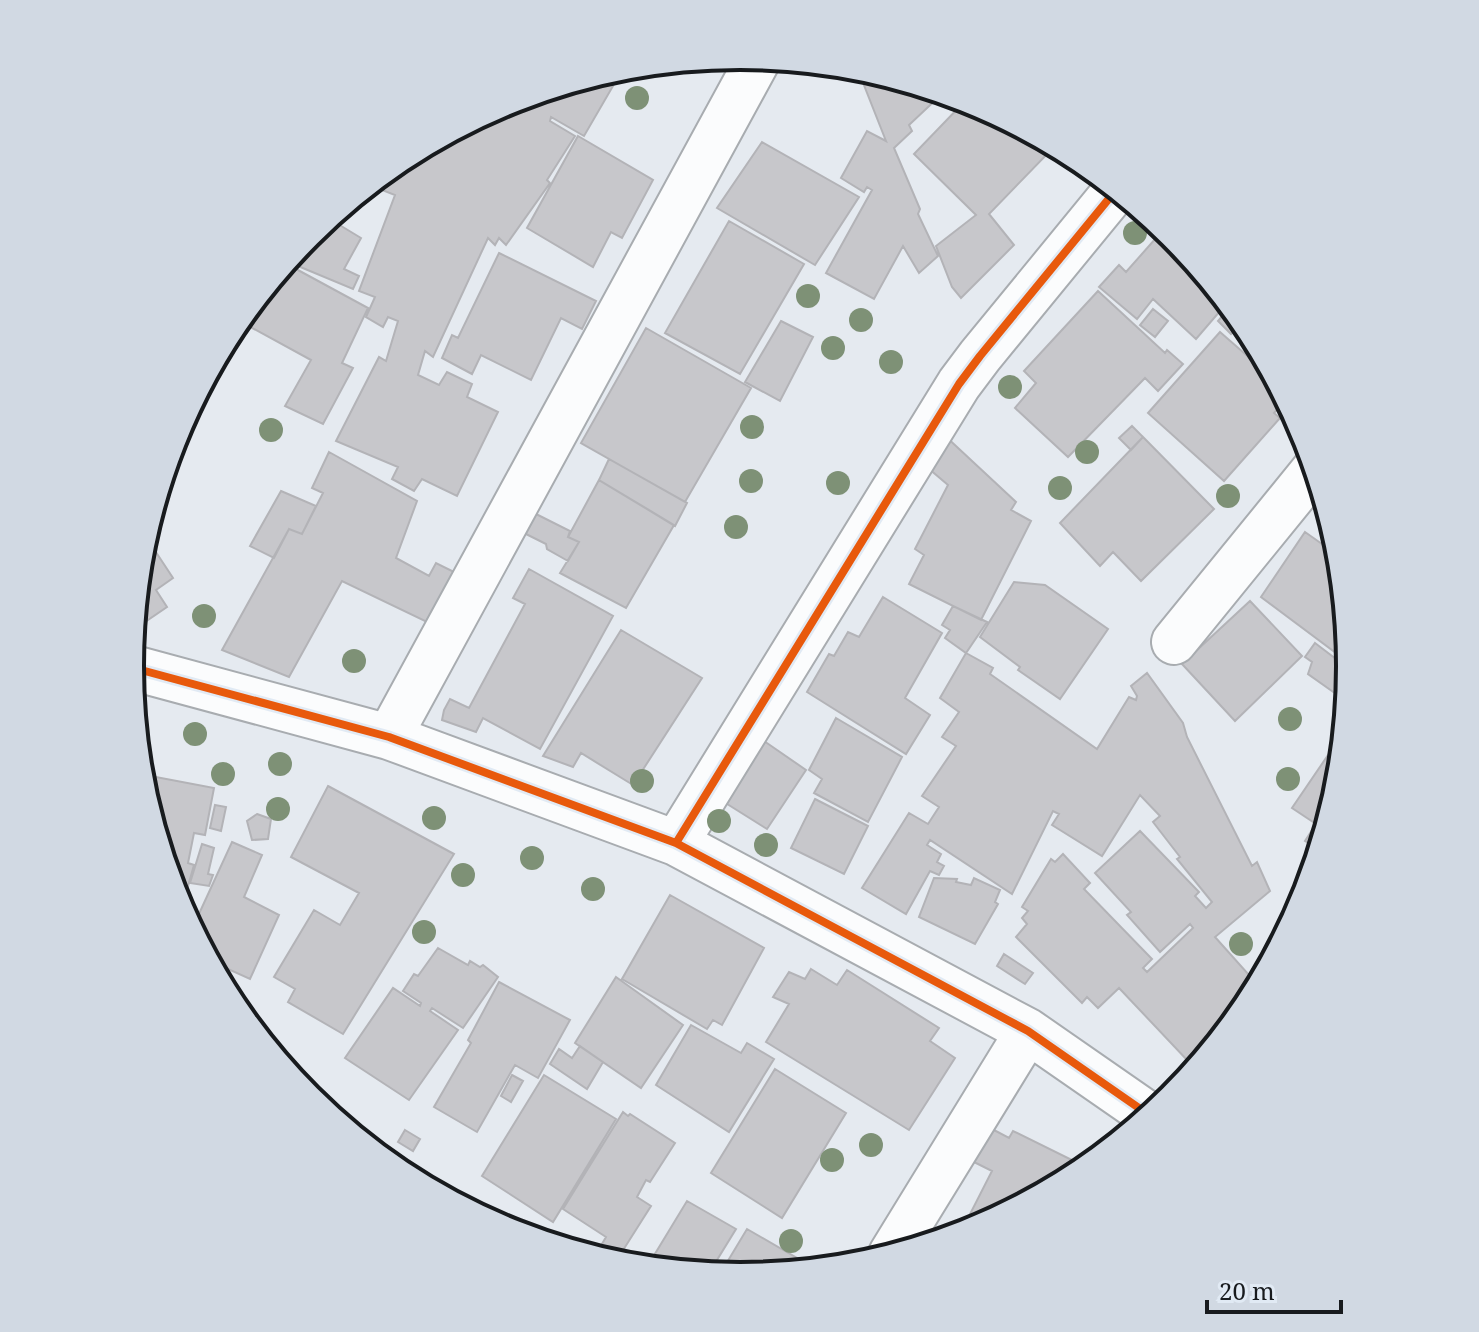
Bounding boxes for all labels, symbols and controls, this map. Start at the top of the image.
scale bar [1207,1264,1341,1314]
text: 20 m [1219,1274,1275,1307]

